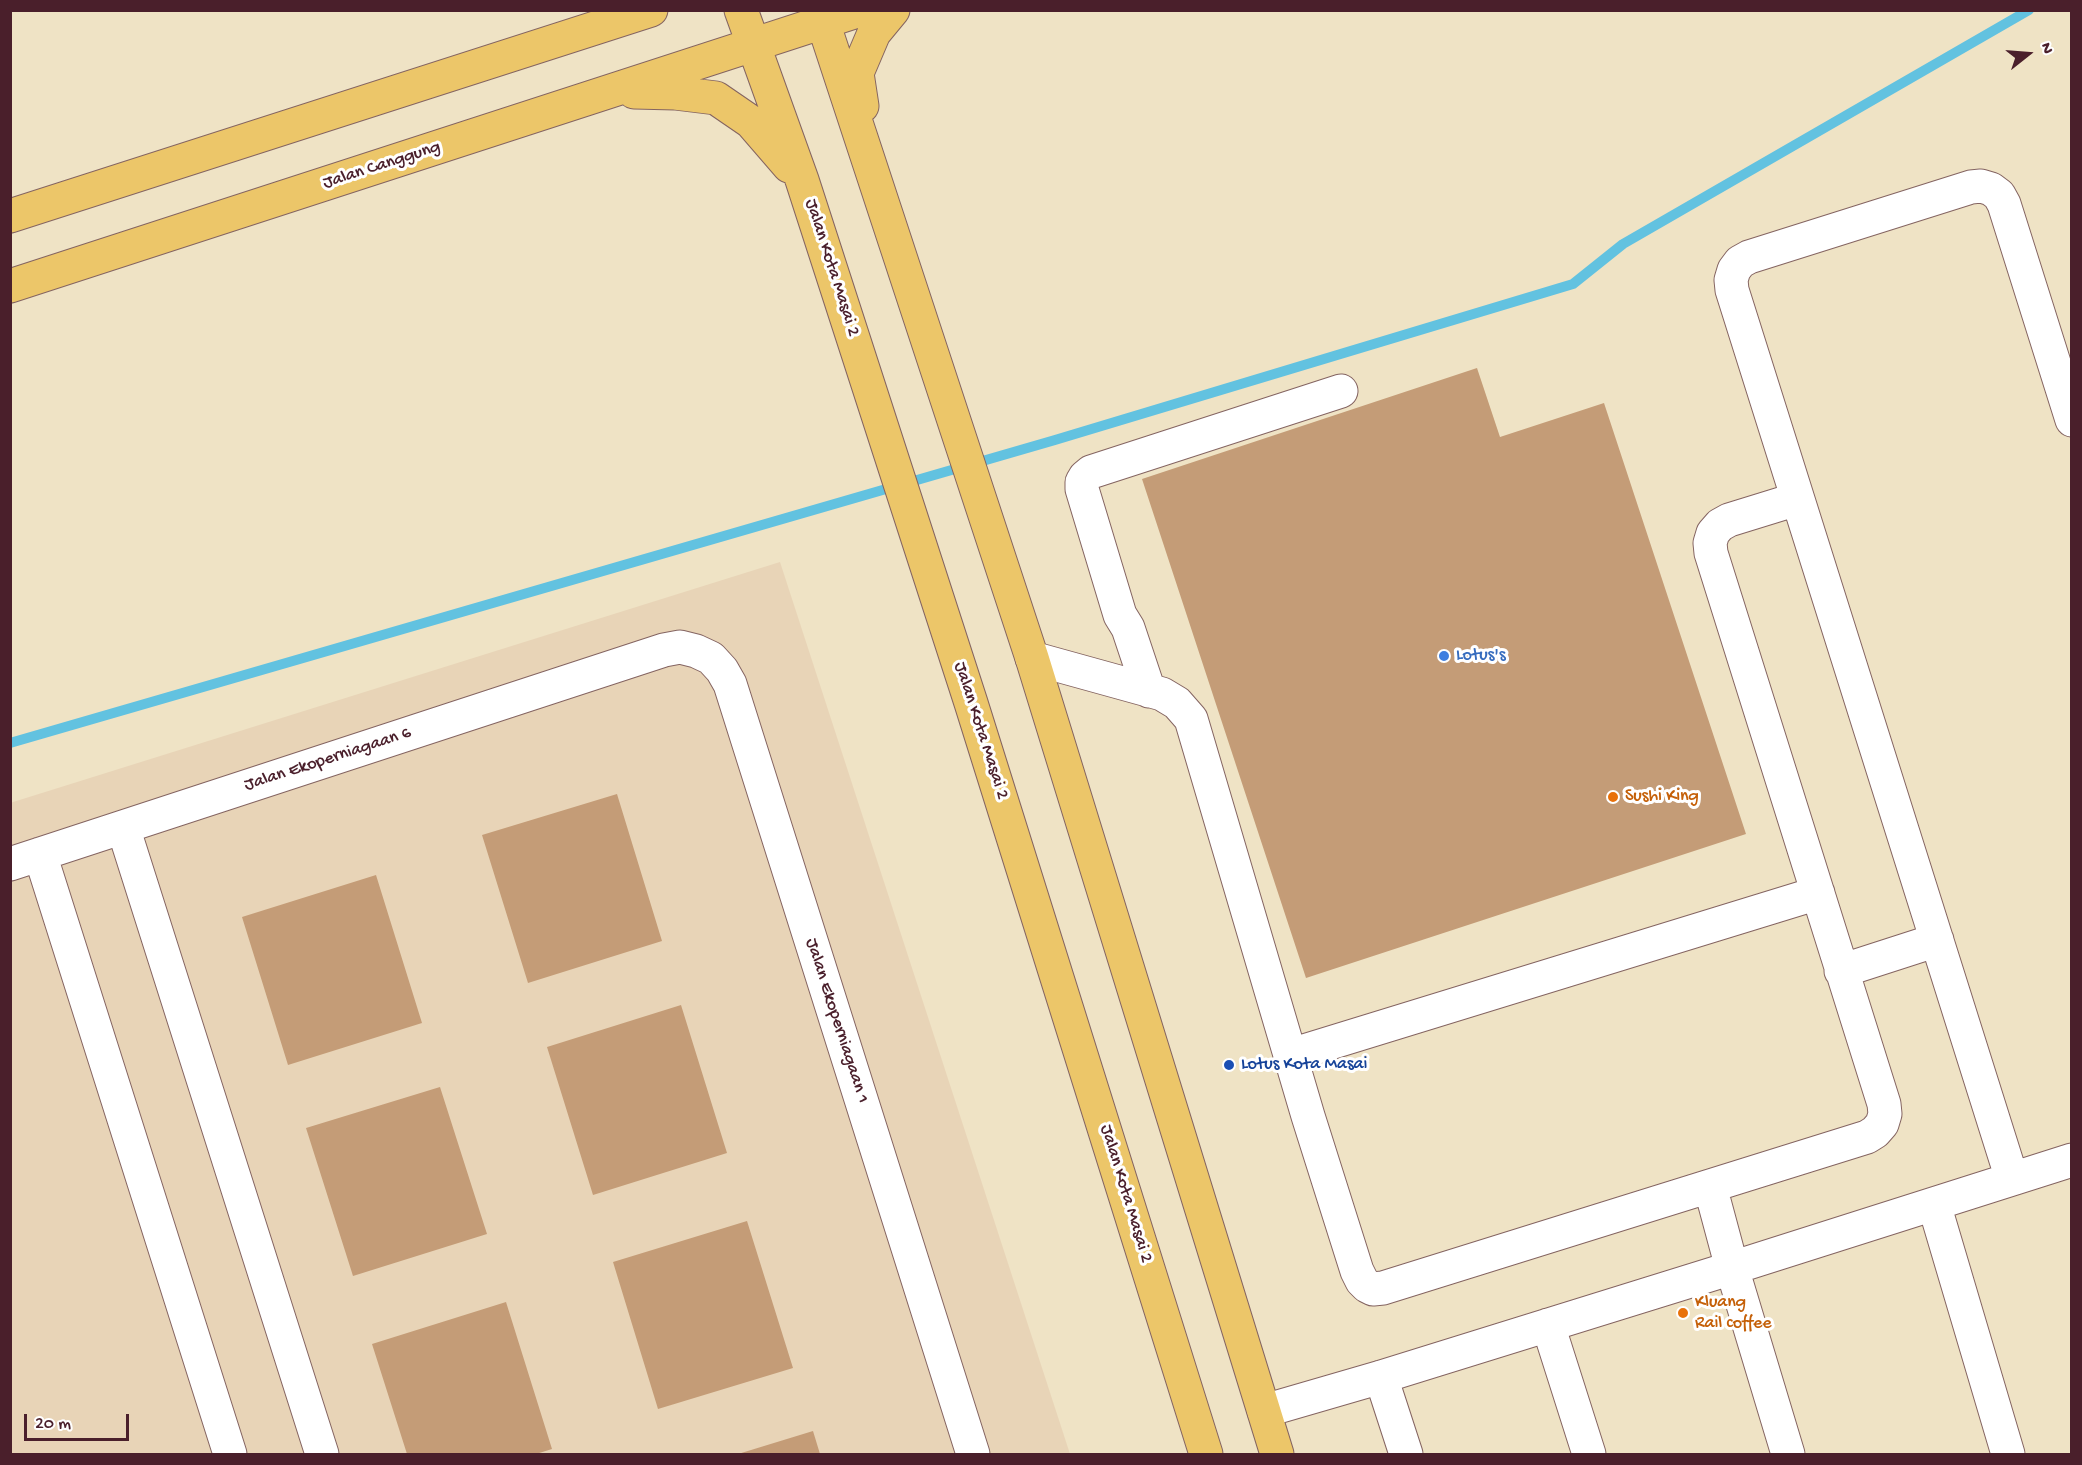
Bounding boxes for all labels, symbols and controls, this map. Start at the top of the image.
north arrow [1998,24,2058,84]
text: N [2035,41,2056,56]
street label: Jalan Canggung [320,137,444,195]
street label: Jalan Kota Masai 2 [799,197,863,339]
place label: Lotus's [1456,645,1506,667]
marker: Lotus's [1437,649,1451,663]
street label: Jalan Kota Masai 2 [948,660,1012,802]
street label: Jalan Ekoperniagaan 6 [242,723,414,797]
place label: Sushi King [1625,786,1699,808]
marker: Sushi King [1606,790,1620,804]
street label: Jalan Ekoperniagaan 1 [799,936,873,1106]
place label: Lotus Kota Masai [1241,1054,1367,1076]
marker: Lotus Kota Masai [1222,1058,1236,1072]
street label: Jalan Kota Masai 2 [1094,1122,1156,1266]
place label: Kluang Rail coffee [1695,1292,1772,1334]
marker: Kluang Rail coffee [1676,1306,1690,1320]
scale bar [27,1402,132,1440]
text: 20 m [35,1414,71,1435]

